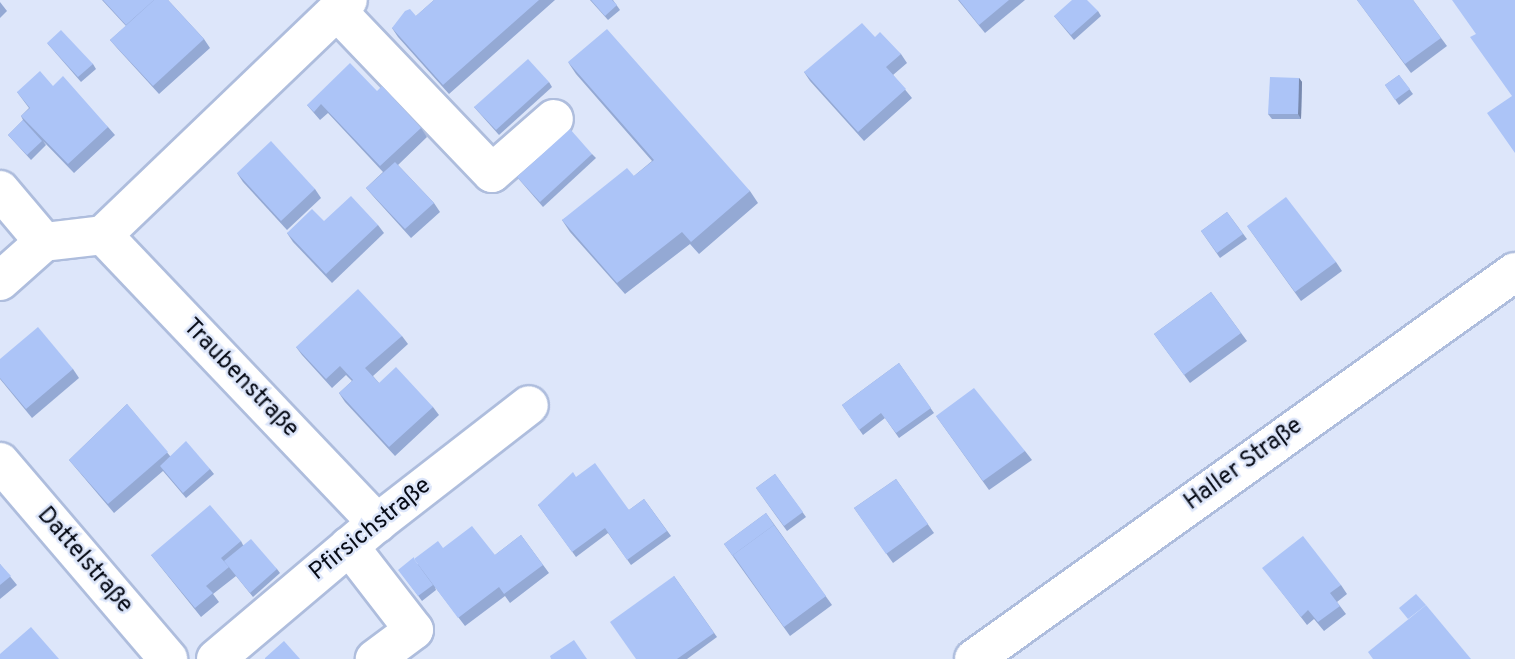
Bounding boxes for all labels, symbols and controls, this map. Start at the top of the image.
street label: Traubenstraße [176,314,304,444]
street label: Haller Straße [1179,412,1309,518]
street label: Pfirsichstraße [304,472,438,588]
street label: Dattelstraße [30,502,138,620]

